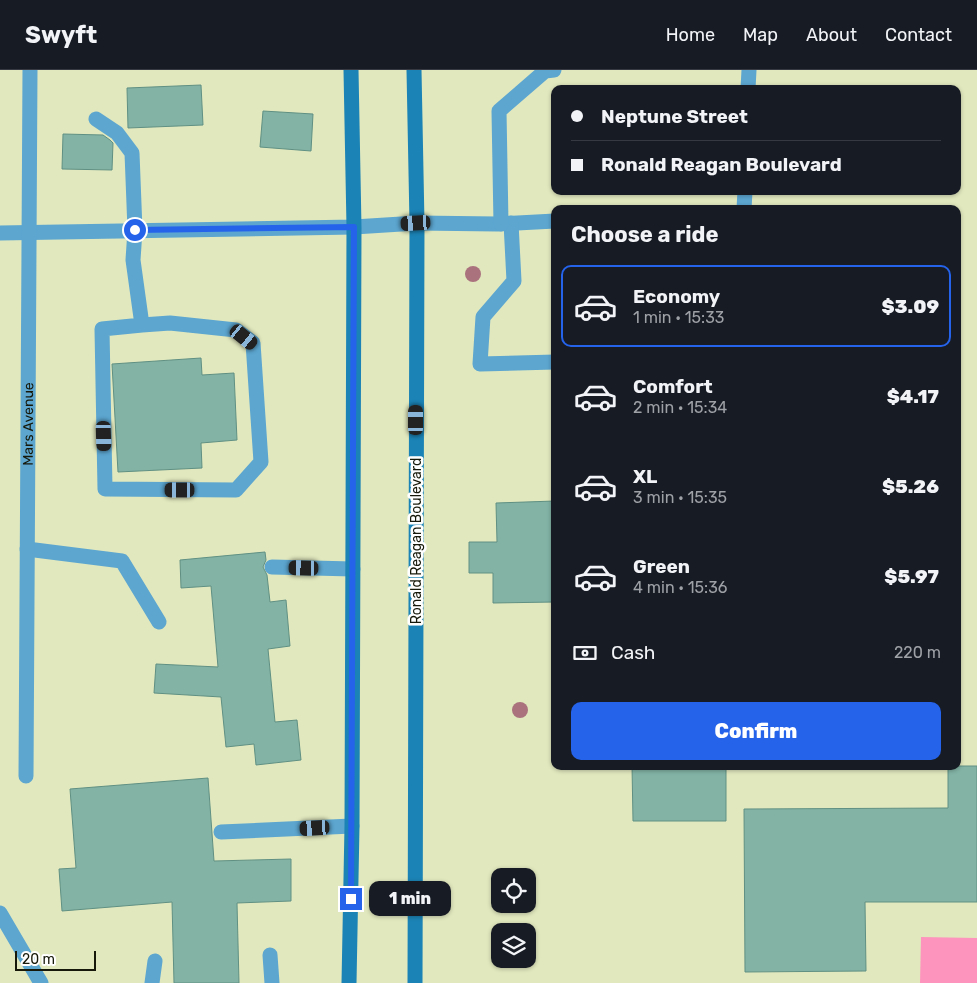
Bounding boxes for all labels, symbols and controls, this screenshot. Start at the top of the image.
text: Swyft [25,21,97,49]
text: Home [666,24,715,46]
text: Map [743,24,778,46]
text: About [806,24,857,46]
text: Contact [885,24,952,46]
text: Neptune Street [601,105,748,128]
text: Ronald Reagan Boulevard [601,153,842,176]
car [400,215,431,231]
route start [124,219,146,241]
text: Choose a ride [571,221,718,248]
icon: car [573,284,618,329]
text: Economy [633,285,720,308]
text: $3.09 [881,295,939,318]
text: 1 min · 15:33 [633,308,724,327]
car [227,322,260,352]
icon: car [573,374,618,419]
text: Comfort [633,375,713,398]
street label: Mars Avenue [20,382,37,466]
text: $4.17 [887,385,939,408]
text: 2 min · 15:34 [633,398,727,417]
car [408,405,423,435]
car [95,421,112,451]
street label: Ronald Reagan Boulevard [408,458,425,624]
icon: car [573,464,618,509]
text: XL [633,465,657,488]
text: $5.26 [882,475,939,498]
car [165,483,195,498]
text: 3 min · 15:35 [633,488,727,507]
icon: car [573,554,618,599]
text: Green [633,555,690,578]
car [288,560,319,576]
text: $5.97 [884,565,939,588]
text: 4 min · 15:36 [633,578,727,597]
icon: cash [571,639,599,667]
text: Cash [611,641,655,664]
text: 220 m [894,643,941,662]
button: Confirm [571,702,941,760]
car [299,820,330,836]
map controls [491,868,536,968]
button: locate [491,868,536,913]
callout: 1 min [368,882,451,916]
route end [340,888,362,910]
text: 1 min [389,889,431,908]
button: layers [491,923,536,968]
scale bar [15,948,96,971]
text: 20 m [22,951,55,968]

